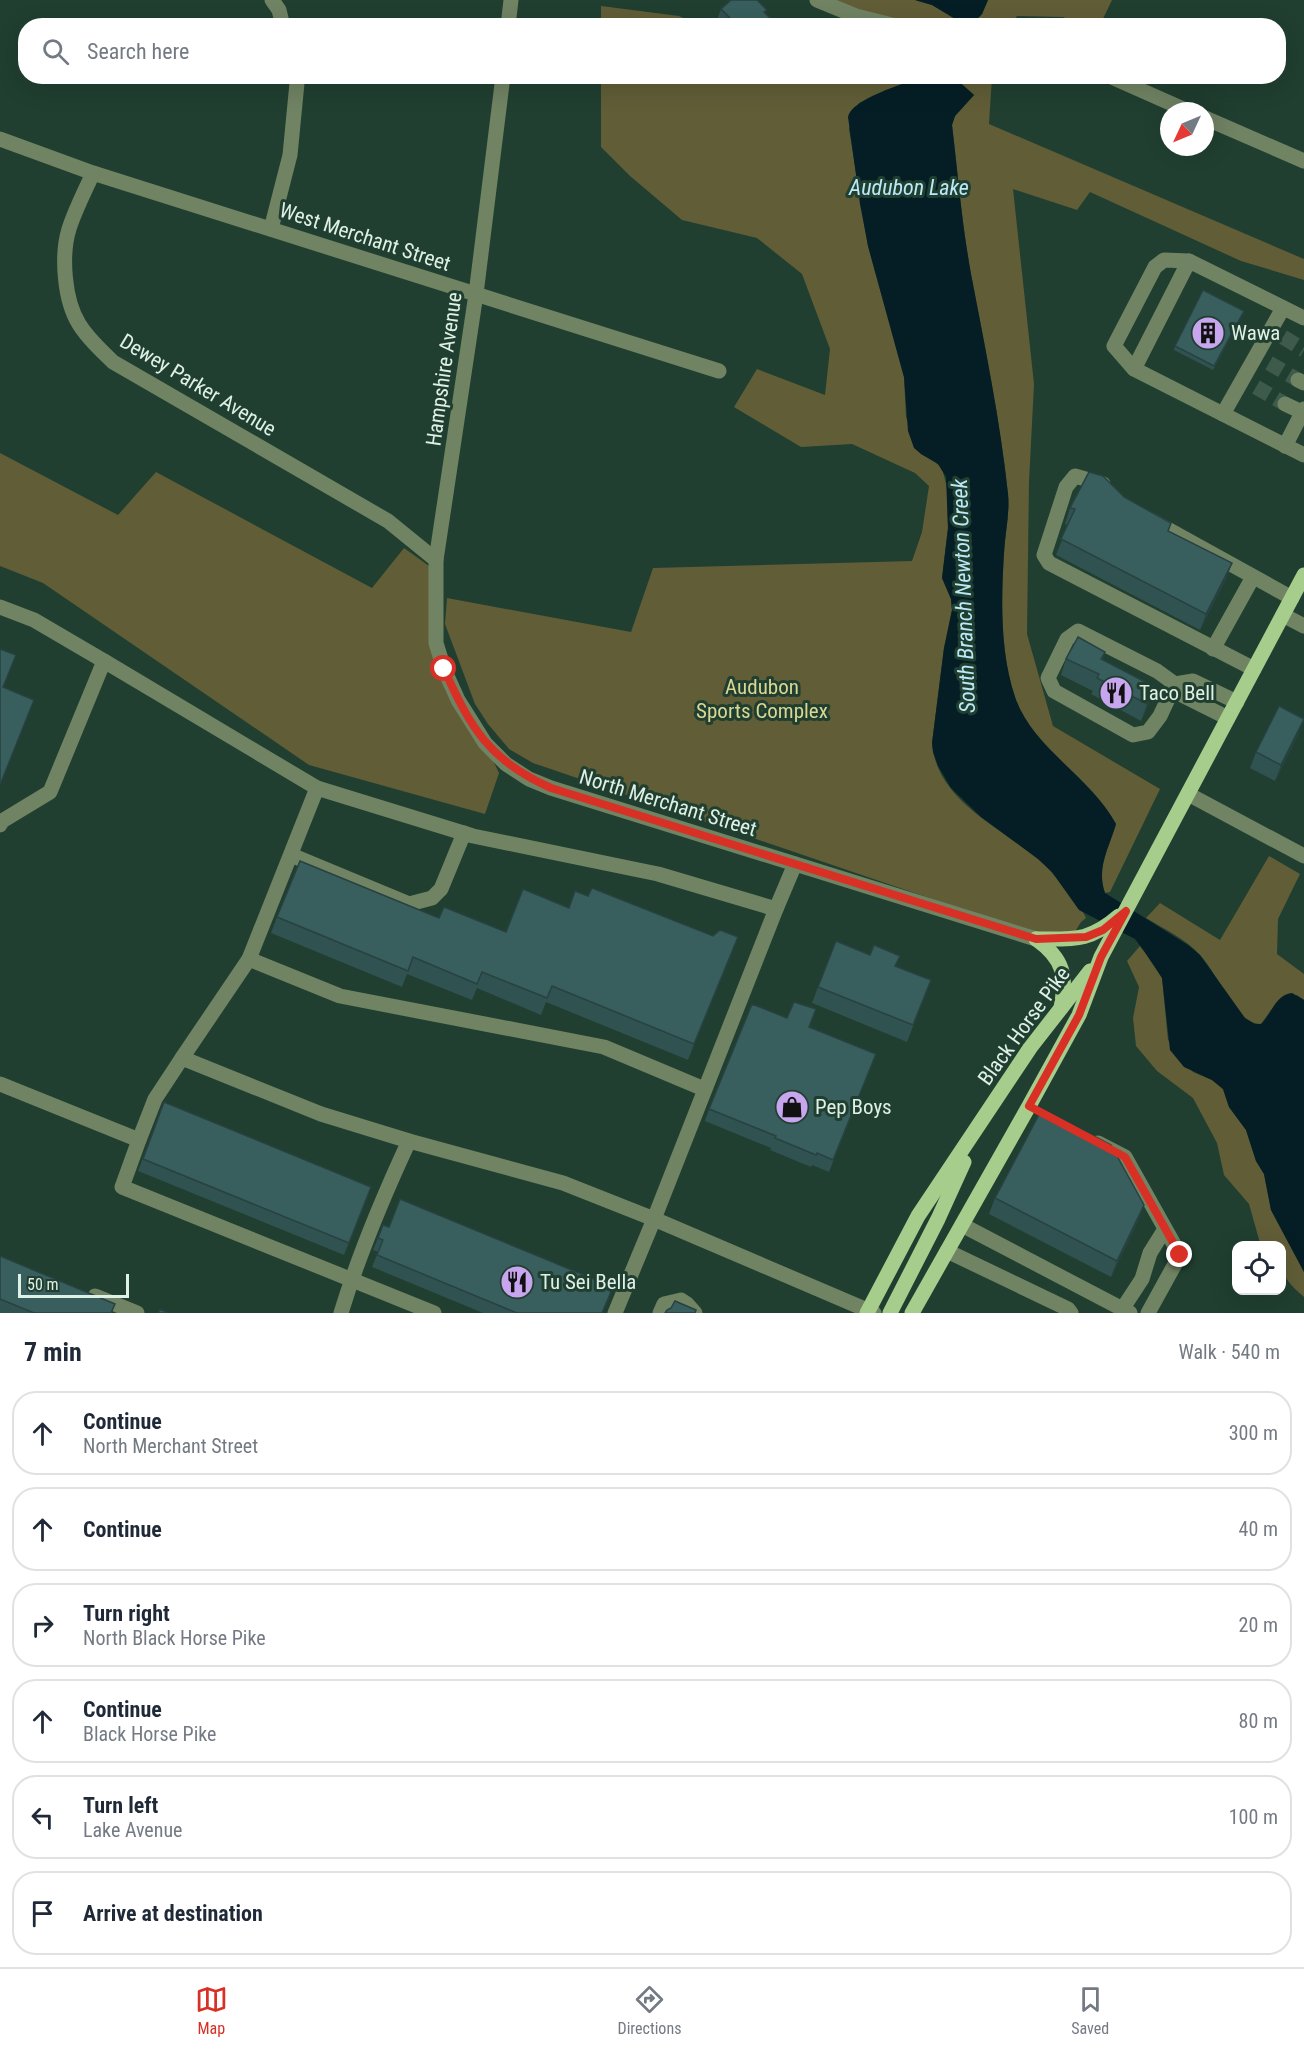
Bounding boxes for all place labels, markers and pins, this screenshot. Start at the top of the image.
building icon: Wawa [1190,315,1226,351]
place label: Wawa [1231,321,1280,345]
restaurant icon: Taco Bell [1098,675,1134,711]
place label: Taco Bell [1139,681,1215,705]
shop icon: Pep Boys [774,1089,810,1125]
place label: Pep Boys [815,1095,892,1119]
restaurant icon: Tu Sei Bella [499,1264,535,1300]
place label: Tu Sei Bella [540,1270,636,1294]

